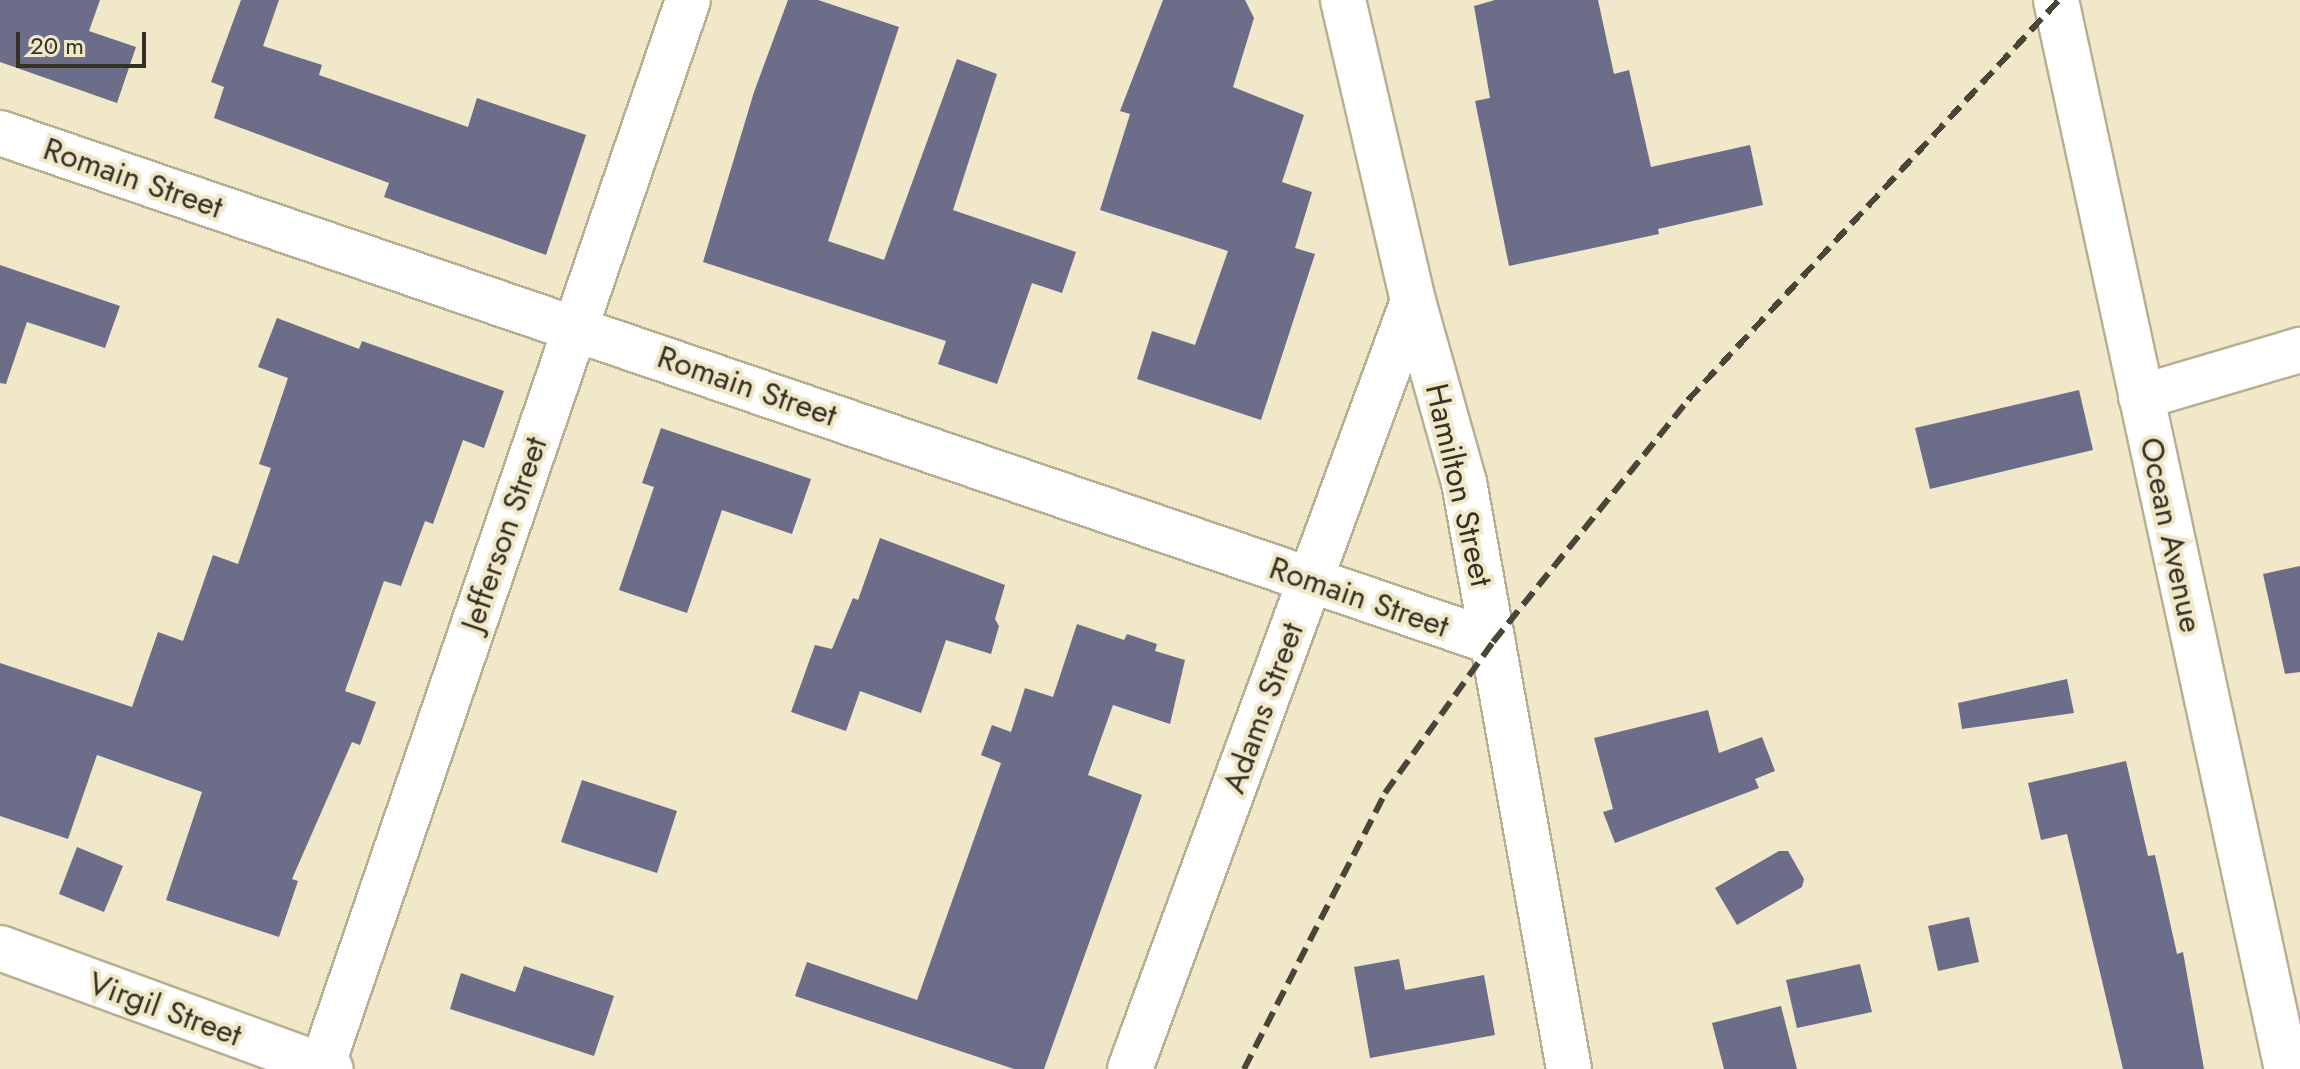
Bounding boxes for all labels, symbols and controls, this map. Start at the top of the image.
scale bar [20,16,150,66]
text: 20 m [30,28,84,63]
street label: Romain Street [38,129,228,227]
street label: Romain Street [652,337,842,435]
street label: Hamilton Street [1417,380,1501,590]
street label: Jefferson Street [453,432,555,636]
street label: Ocean Avenue [2132,434,2210,636]
street label: Romain Street [1264,548,1454,646]
street label: Adams Street [1214,618,1312,798]
street label: Virgil Street [83,964,247,1054]

